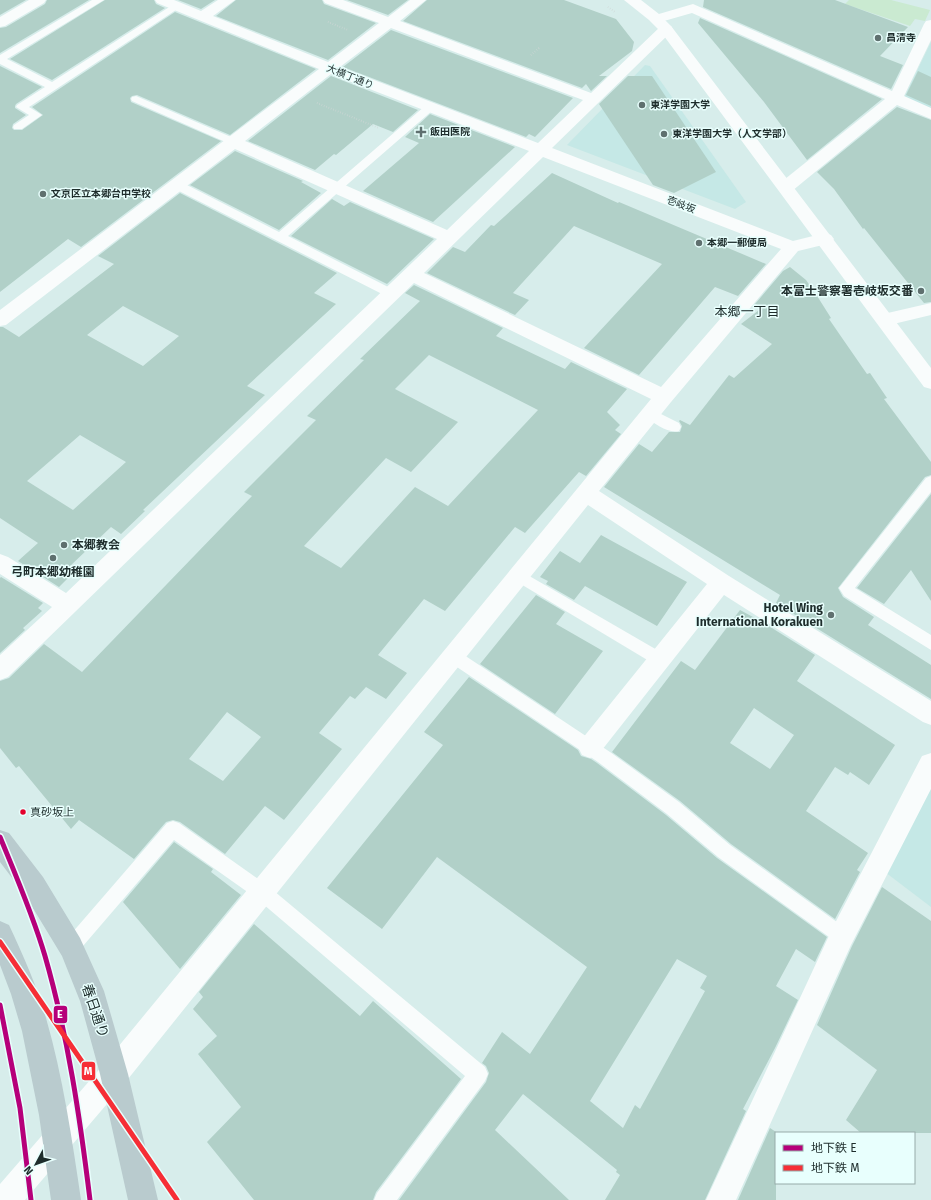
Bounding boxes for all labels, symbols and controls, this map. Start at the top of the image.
place label: 昌清寺 [886,32,916,44]
marker: 昌清寺 [873,33,883,43]
street label: 大横丁通り [325,62,375,92]
place label: 東洋学園大学 [650,99,710,111]
marker: 東洋学園大学 [637,100,647,110]
marker: 飯田医院 [415,126,427,138]
place label: 飯田医院 [430,126,470,138]
place label: 東洋学園大学（人文学部） [672,128,792,140]
marker: 東洋学園大学（人文学部） [659,129,669,139]
place label: 文京区立本郷台中学校 [51,188,151,200]
marker: 文京区立本郷台中学校 [38,189,48,199]
street label: 壱岐坂 [665,194,697,216]
place label: 本郷一郵便局 [706,237,767,249]
marker: 本郷一郵便局 [694,238,704,248]
place label: 本富士警察署壱岐坂交番 [781,284,914,298]
marker: 本富士警察署壱岐坂交番 [916,286,926,296]
district label: 本郷一丁目 [714,304,780,319]
place label: 本郷教会 [72,538,120,552]
marker: 本郷教会 [59,540,69,550]
marker: 弓町本郷幼稚園 [48,553,58,563]
place label: 弓町本郷幼稚園 [11,565,95,579]
place label: Hotel Wing International Korakuen [696,601,823,629]
marker: Hotel Wing International Korakuen [826,610,836,620]
place label: 真砂坂上 [30,806,74,819]
marker: 真砂坂上 [18,807,28,817]
street label: 春日通り [78,982,112,1040]
line badge: E [53,1005,68,1024]
text: E [57,1008,63,1021]
line badge: M [81,1061,96,1081]
text: M [84,1065,93,1078]
legend [775,1132,915,1184]
text: 地下鉄 E [811,1141,857,1155]
north arrow [16,1144,56,1184]
text: 地下鉄 M [811,1161,860,1175]
text: N [22,1163,36,1177]

